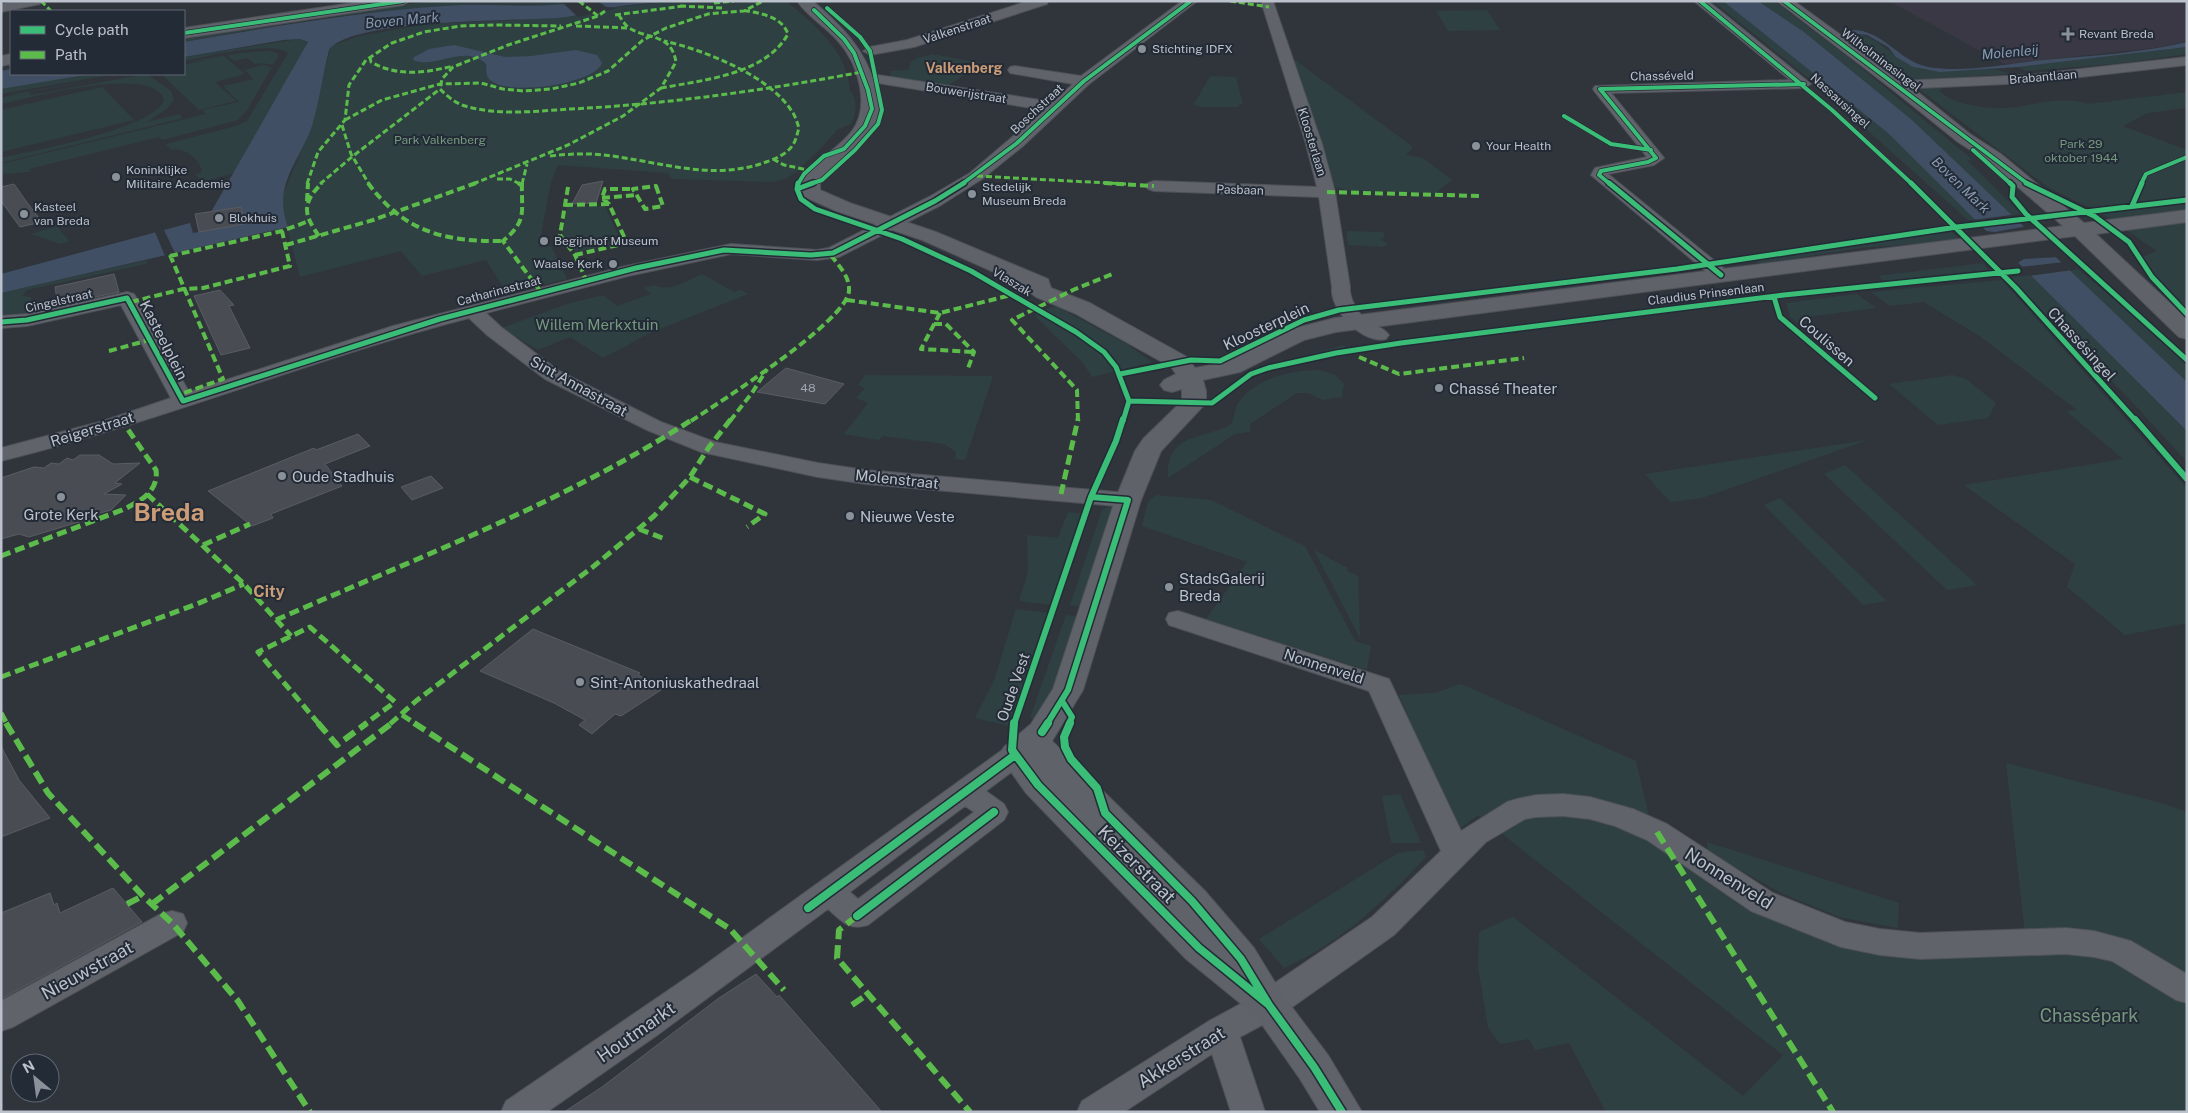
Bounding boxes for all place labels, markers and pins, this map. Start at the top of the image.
marker: Revant Breda [2061,27,2075,41]
place label: Revant Breda [2079,27,2154,41]
place label: Stichting IDFX [1152,42,1233,56]
marker: Stichting IDFX [1136,43,1148,55]
place label: Your Health [1486,139,1551,153]
marker: Your Health [1470,140,1482,152]
place label: Koninklijke Militaire Academie [126,163,231,191]
marker: Koninklijke Militaire Academie [110,171,122,183]
place label: Stedelijk Museum Breda [982,180,1066,208]
marker: Stedelijk Museum Breda [966,188,978,200]
place label: Kasteel van Breda [34,200,90,228]
marker: Kasteel van Breda [18,208,30,220]
place label: Blokhuis [229,211,277,225]
marker: Blokhuis [213,212,225,224]
place label: Begijnhof Museum [554,234,658,248]
marker: Begijnhof Museum [538,235,550,247]
place label: Waalse Kerk [534,257,603,271]
marker: Waalse Kerk [607,258,619,270]
place label: Chassé Theater [1449,380,1557,397]
marker: Chassé Theater [1433,382,1445,394]
place label: Oude Stadhuis [292,468,394,485]
marker: Oude Stadhuis [276,470,288,482]
marker: Grote Kerk [55,491,67,503]
place label: Grote Kerk [23,506,99,523]
place label: Nieuwe Veste [860,508,955,525]
marker: Nieuwe Veste [844,510,856,522]
place label: StadsGalerij Breda [1179,570,1265,604]
marker: StadsGalerij Breda [1163,581,1175,593]
place label: Sint-Antoniuskathedraal [590,674,760,691]
marker: Sint-Antoniuskathedraal [574,676,586,688]

